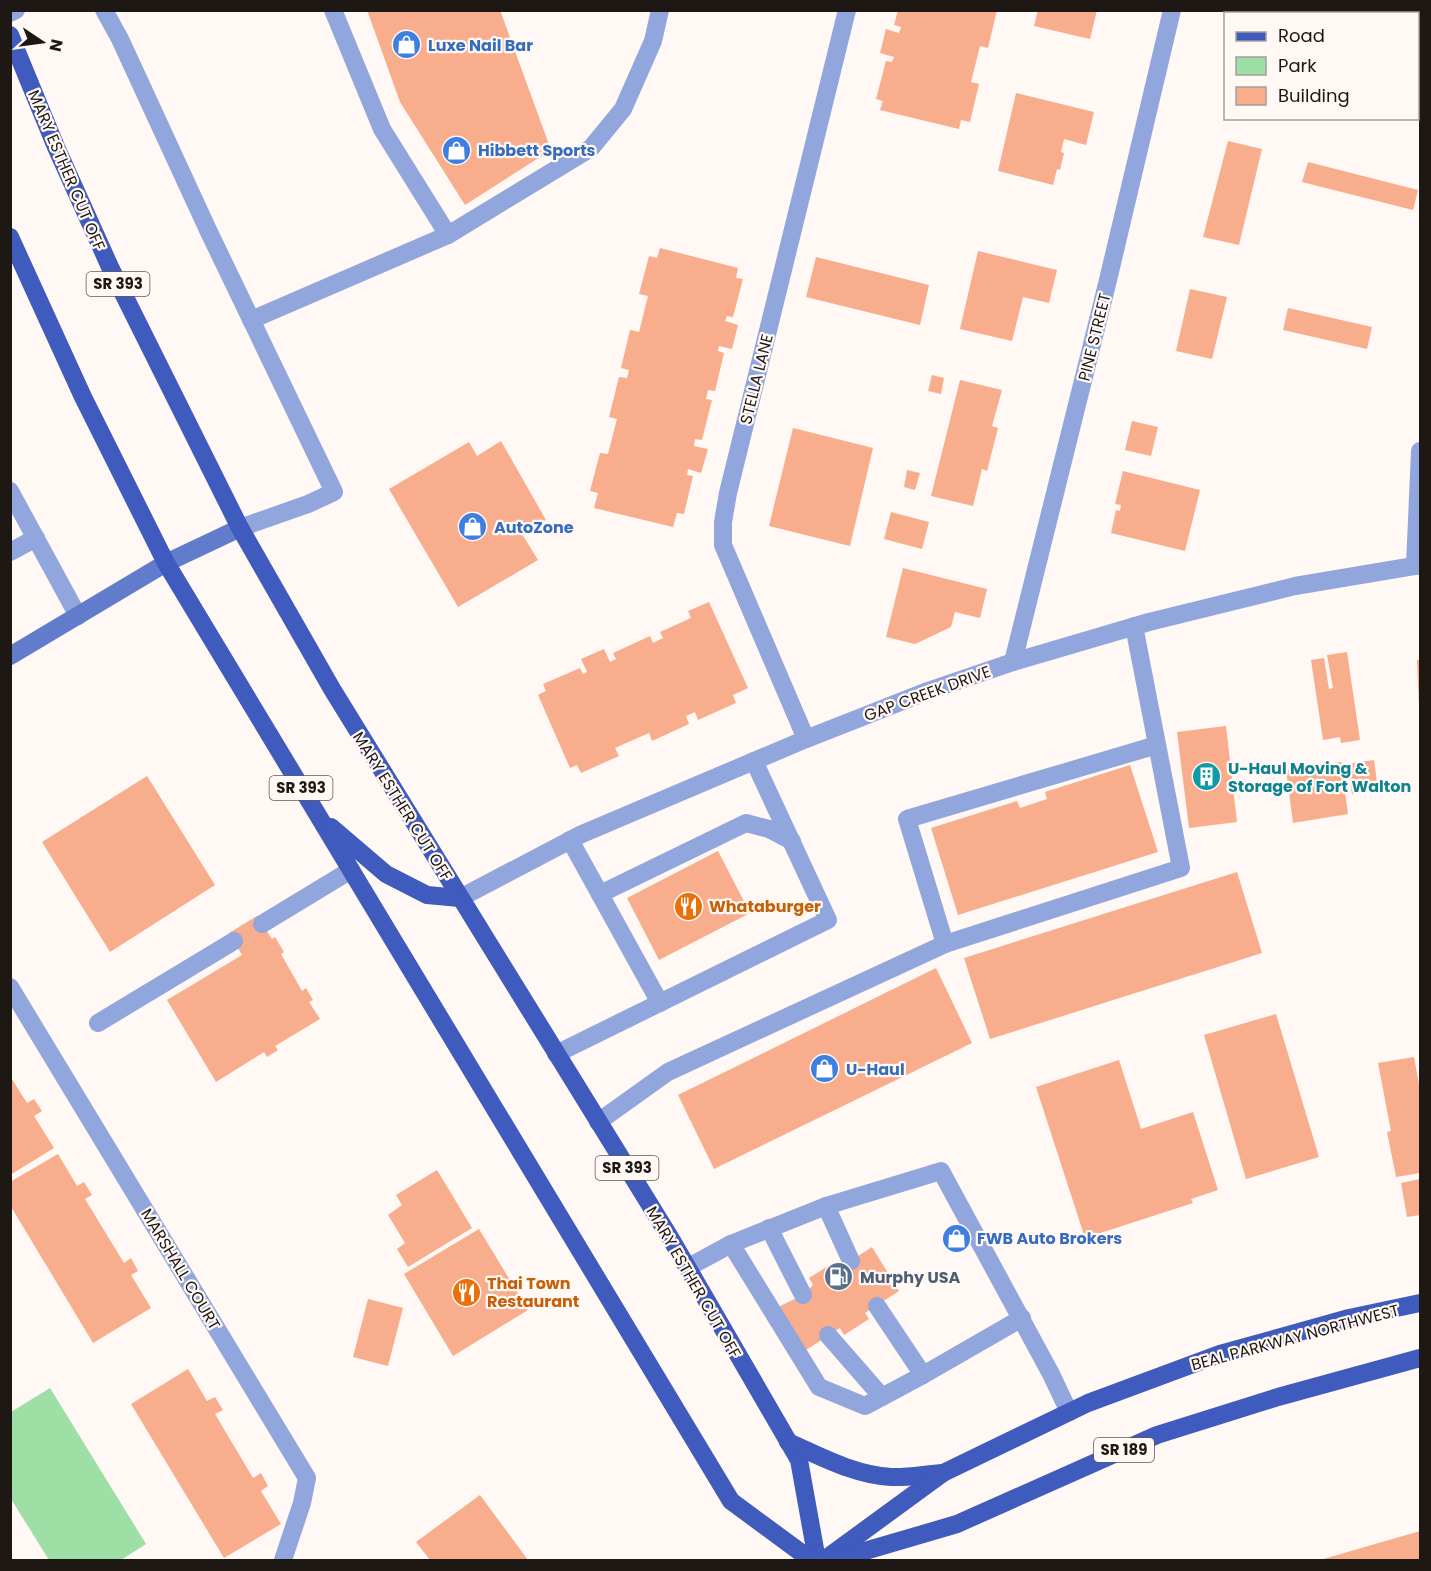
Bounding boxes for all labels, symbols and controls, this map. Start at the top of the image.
north arrow [12,12,72,72]
legend [1224,12,1419,120]
text: Road [1278,23,1325,48]
shop icon: Luxe Nail Bar [391,29,423,61]
place label: Luxe Nail Bar [428,34,533,57]
text: N [44,37,69,54]
text: Park [1278,53,1317,78]
text: Building [1278,83,1350,108]
street label: MARY ESTHER CUT OFF [22,86,111,254]
shop icon: Hibbett Sports [441,134,473,166]
place label: Hibbett Sports [478,139,596,162]
road number: SR 393 [86,272,150,296]
street label: PINE STREET [1072,290,1117,383]
street label: STELLA LANE [734,332,779,427]
shop icon: AutoZone [457,511,489,543]
place label: AutoZone [494,516,574,539]
street label: GAP CREEK DRIVE [861,660,994,727]
street label: MARY ESTHER CUT OFF [347,727,458,885]
place label: U-Haul Moving & Storage of Fort Walton [1228,757,1411,798]
building icon: U-Haul Moving & Storage of Fort Walton [1191,761,1223,793]
road number: SR 393 [270,776,332,800]
restaurant icon: Whataburger [672,890,704,922]
place label: Whataburger [709,895,821,918]
shop icon: U-Haul [809,1053,841,1085]
place label: U-Haul [846,1058,905,1081]
road number: SR 393 [596,1156,658,1180]
street label: MARY ESTHER CUT OFF [641,1202,747,1363]
street label: MARSHALL COURT [135,1204,226,1335]
shop icon: FWB Auto Brokers [940,1222,972,1254]
place label: FWB Auto Brokers [977,1227,1122,1250]
fuel station icon: Murphy USA [823,1261,855,1293]
place label: Murphy USA [860,1266,961,1289]
place label: Thai Town Restaurant [487,1272,579,1313]
restaurant icon: Thai Town Restaurant [450,1276,482,1308]
street label: BEAL PARKWAY NORTHWEST [1189,1299,1402,1376]
road number: SR 189 [1094,1438,1154,1462]

